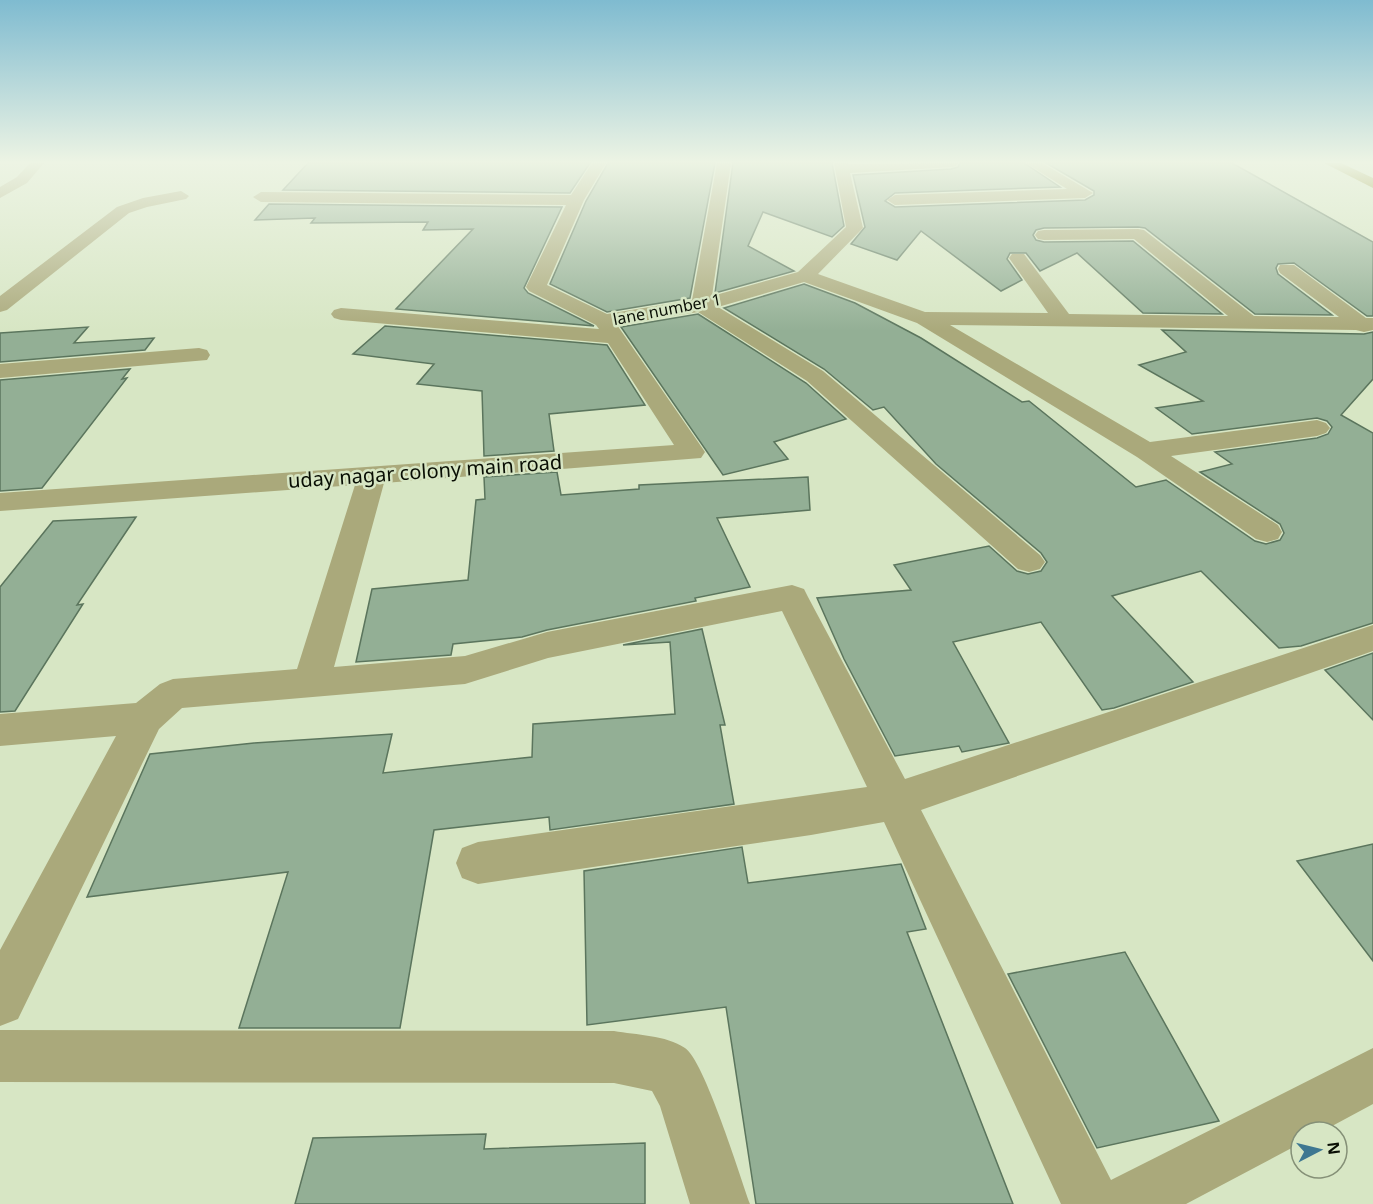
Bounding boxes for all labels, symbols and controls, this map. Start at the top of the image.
street label: lane number 1 [611,288,723,330]
street label: uday nagar colony main road [287,448,563,494]
north arrow [1289,1120,1349,1180]
text: N [1322,1140,1346,1156]

